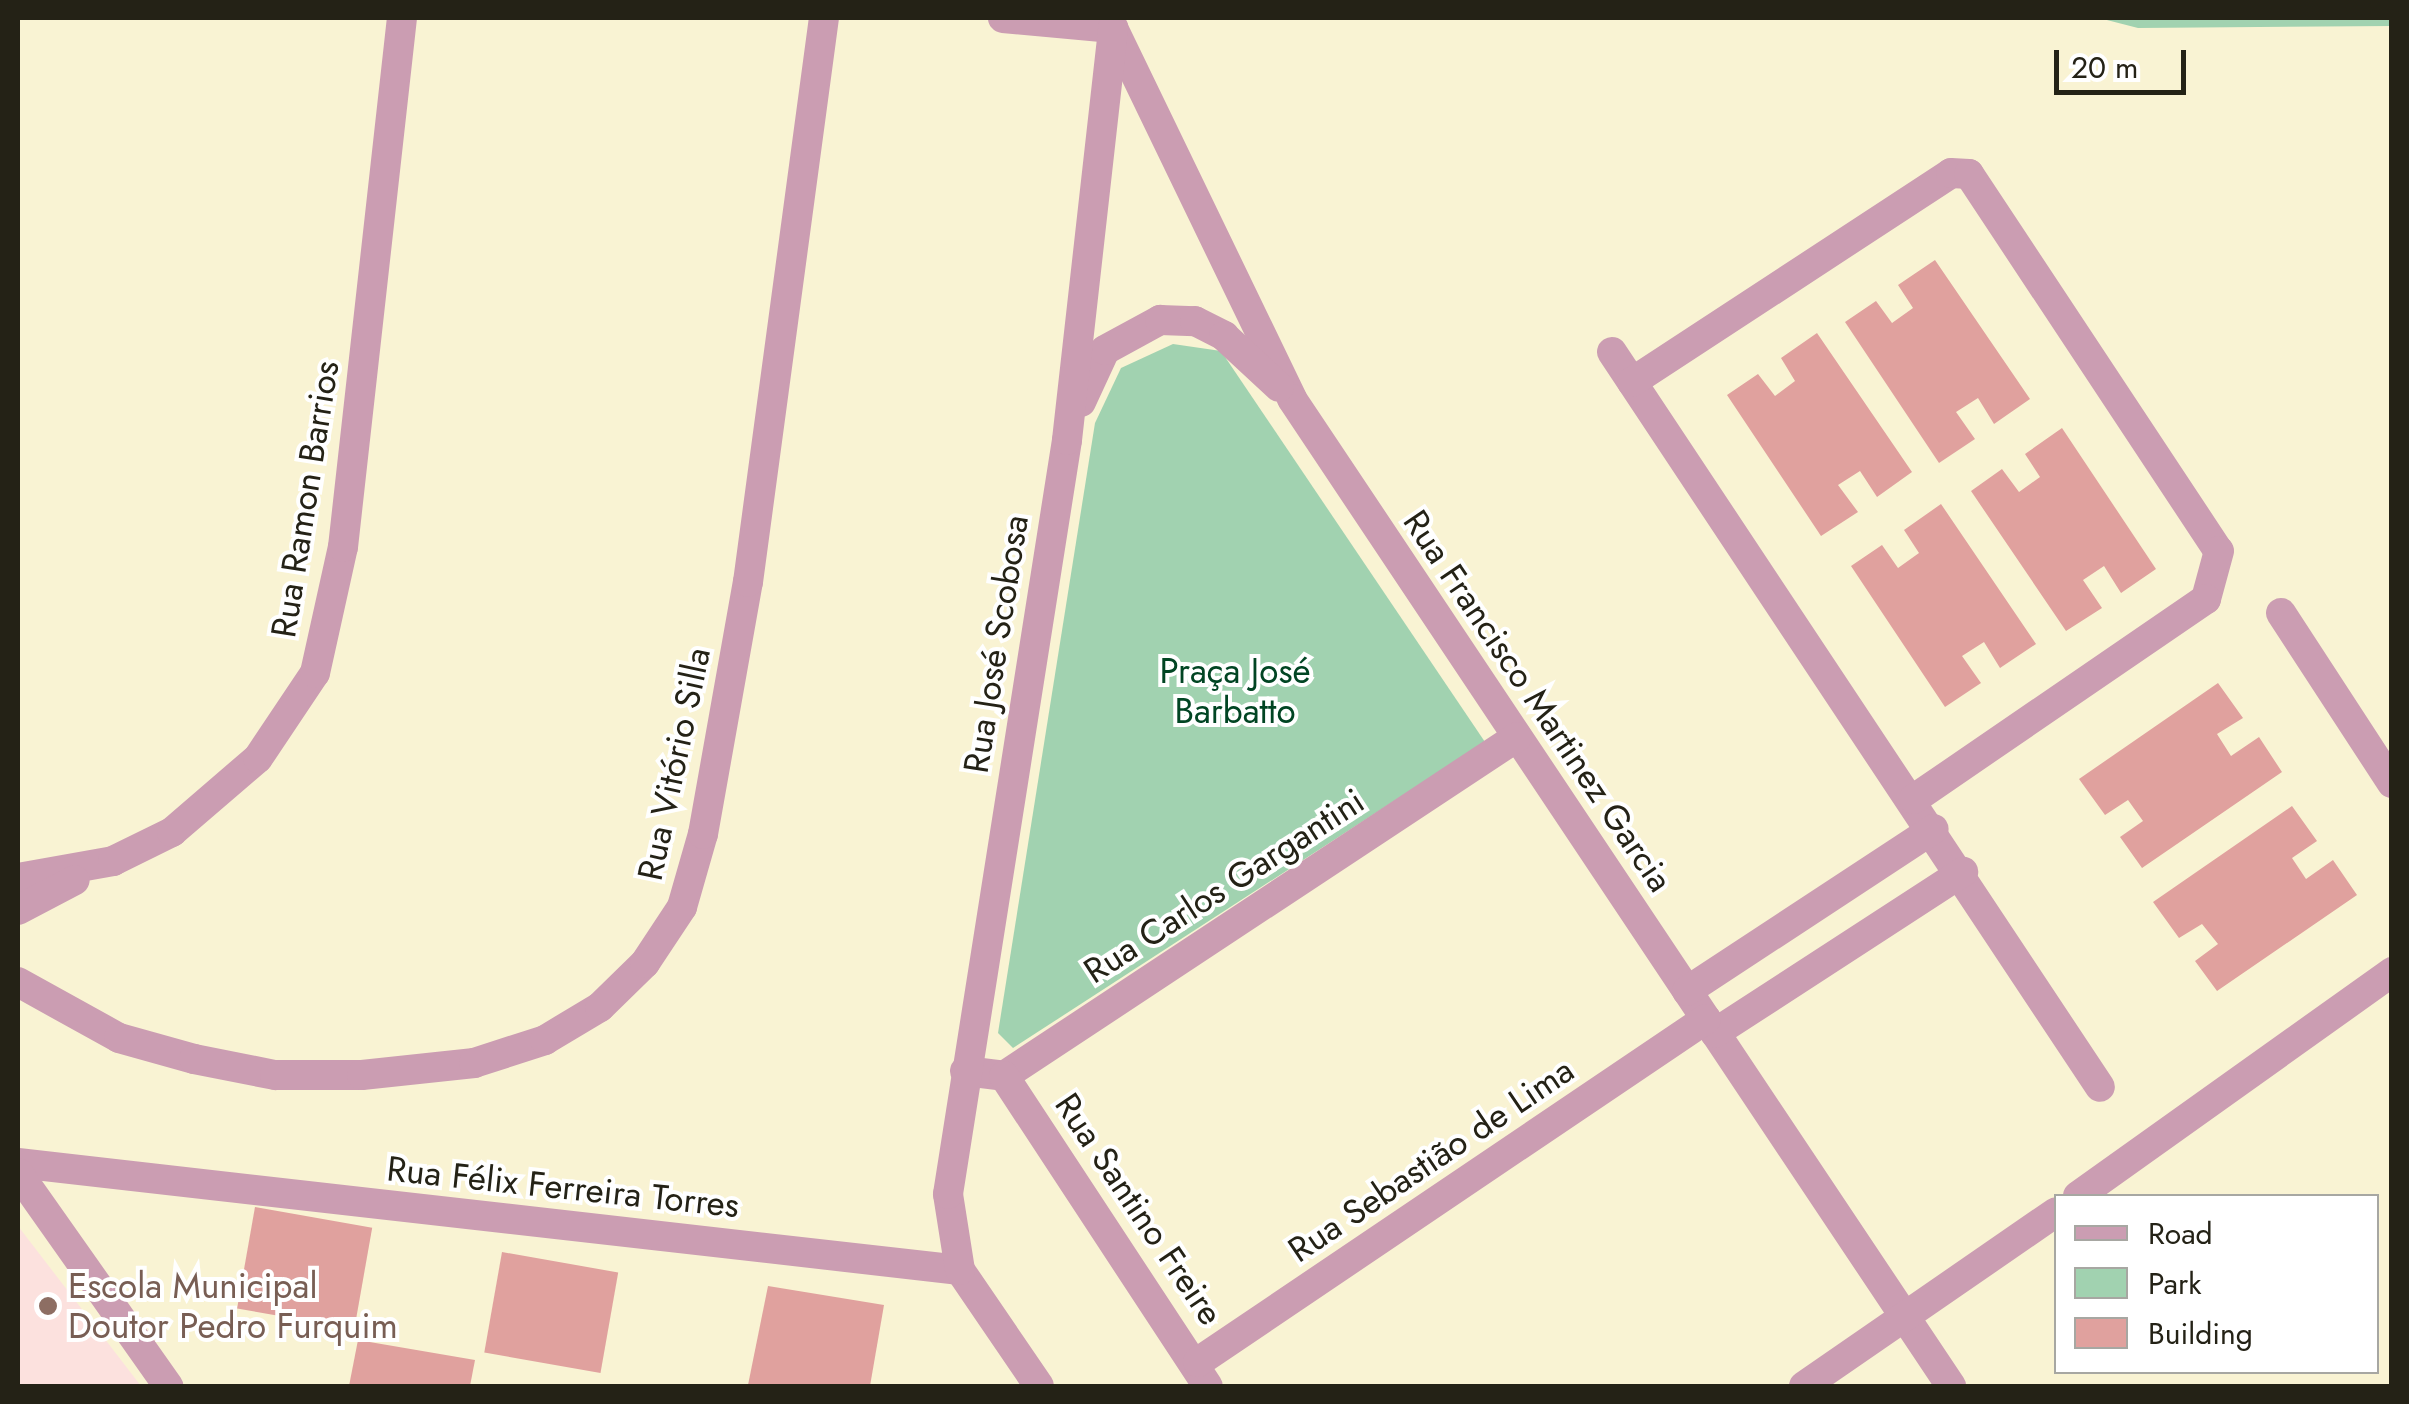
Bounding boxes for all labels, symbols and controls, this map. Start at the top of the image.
scale bar [2059,30,2192,92]
text: 20 m [2071,46,2138,89]
street label: Rua Ramon Barrios [262,358,348,640]
street label: Rua Francisco Martinez Garcia [1395,502,1681,900]
street label: Rua José Scobosa [955,512,1037,776]
street label: Rua Vitório Silla [629,644,719,884]
park label: Praça José Barbatto [1159,650,1311,732]
street label: Rua Carlos Gargantini [1076,780,1372,992]
street label: Rua Sebastião de Lima [1280,1049,1582,1271]
street label: Rua Santino Freire [1046,1085,1232,1333]
street label: Rua Félix Ferreira Torres [385,1148,741,1226]
legend [2054,1194,2379,1374]
text: Road [2148,1212,2213,1255]
text: Park [2148,1262,2201,1305]
place label: Escola Municipal Doutor Pedro Furquim [68,1265,398,1347]
marker: Escola Municipal Doutor Pedro Furquim [37,1295,59,1317]
text: Building [2148,1312,2253,1355]

